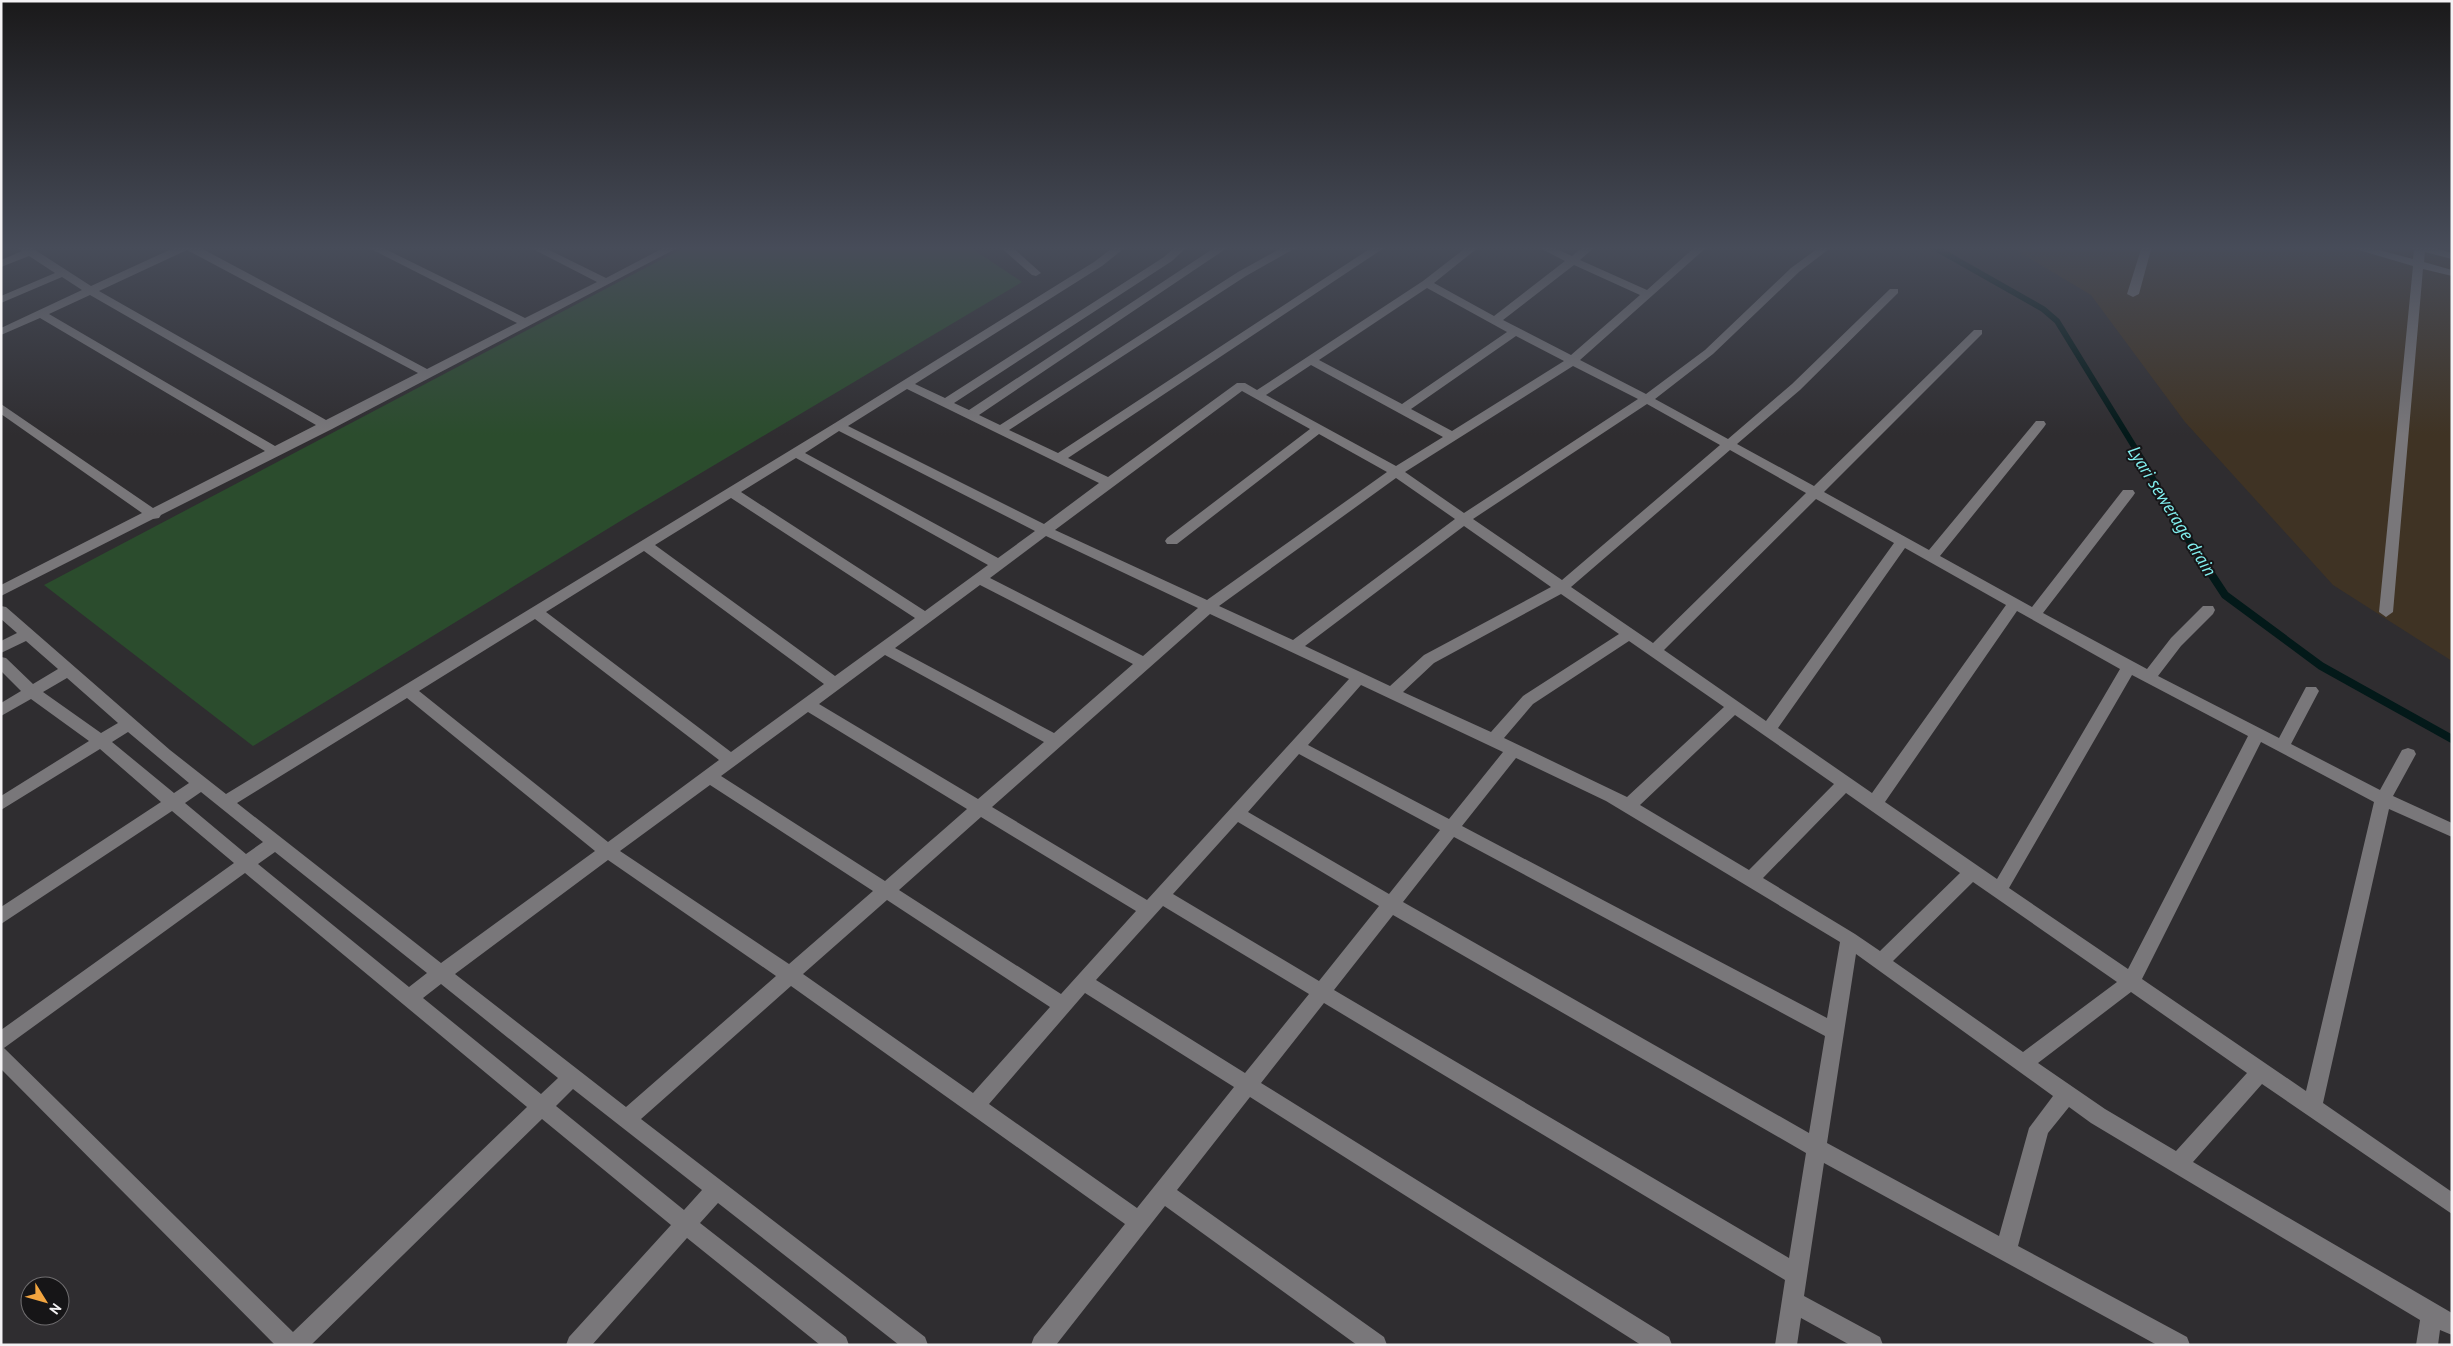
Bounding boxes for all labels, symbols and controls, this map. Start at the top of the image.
water label: Lyari sewerage drain [2123,441,2222,580]
north arrow [20,1276,70,1326]
text: N [45,1300,65,1318]

